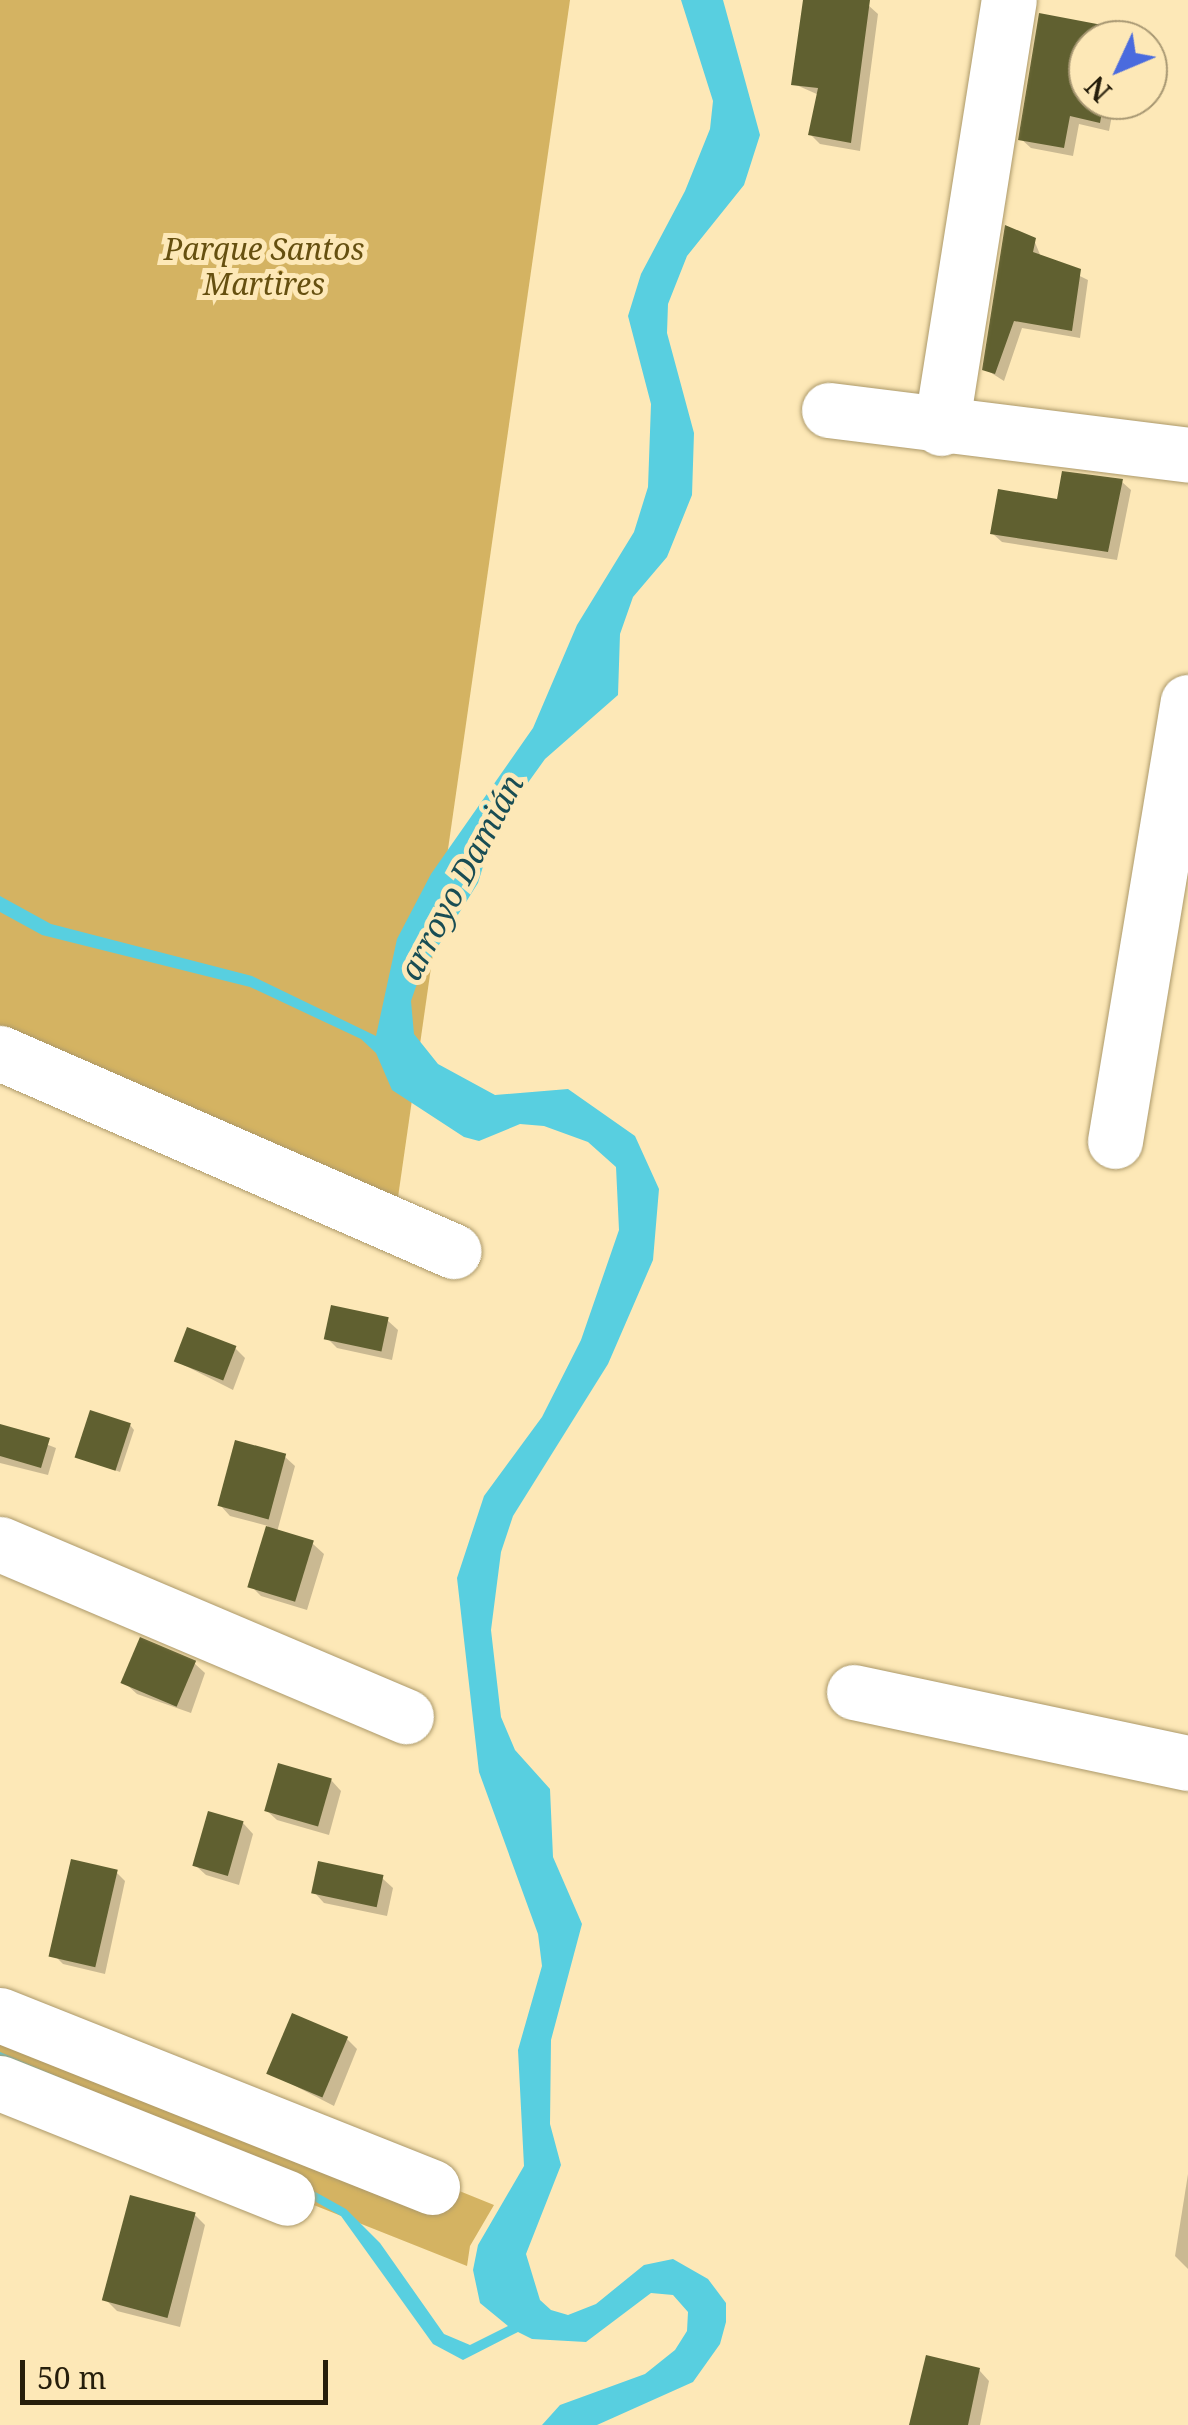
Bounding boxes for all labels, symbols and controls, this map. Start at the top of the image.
north arrow [1068,20,1168,120]
text: N [1077,68,1119,111]
park label: Parque Santos Martires [164,231,364,302]
water label: arroyo Damián [391,768,531,986]
scale bar [25,2340,332,2402]
text: 50 m [37,2357,107,2398]

